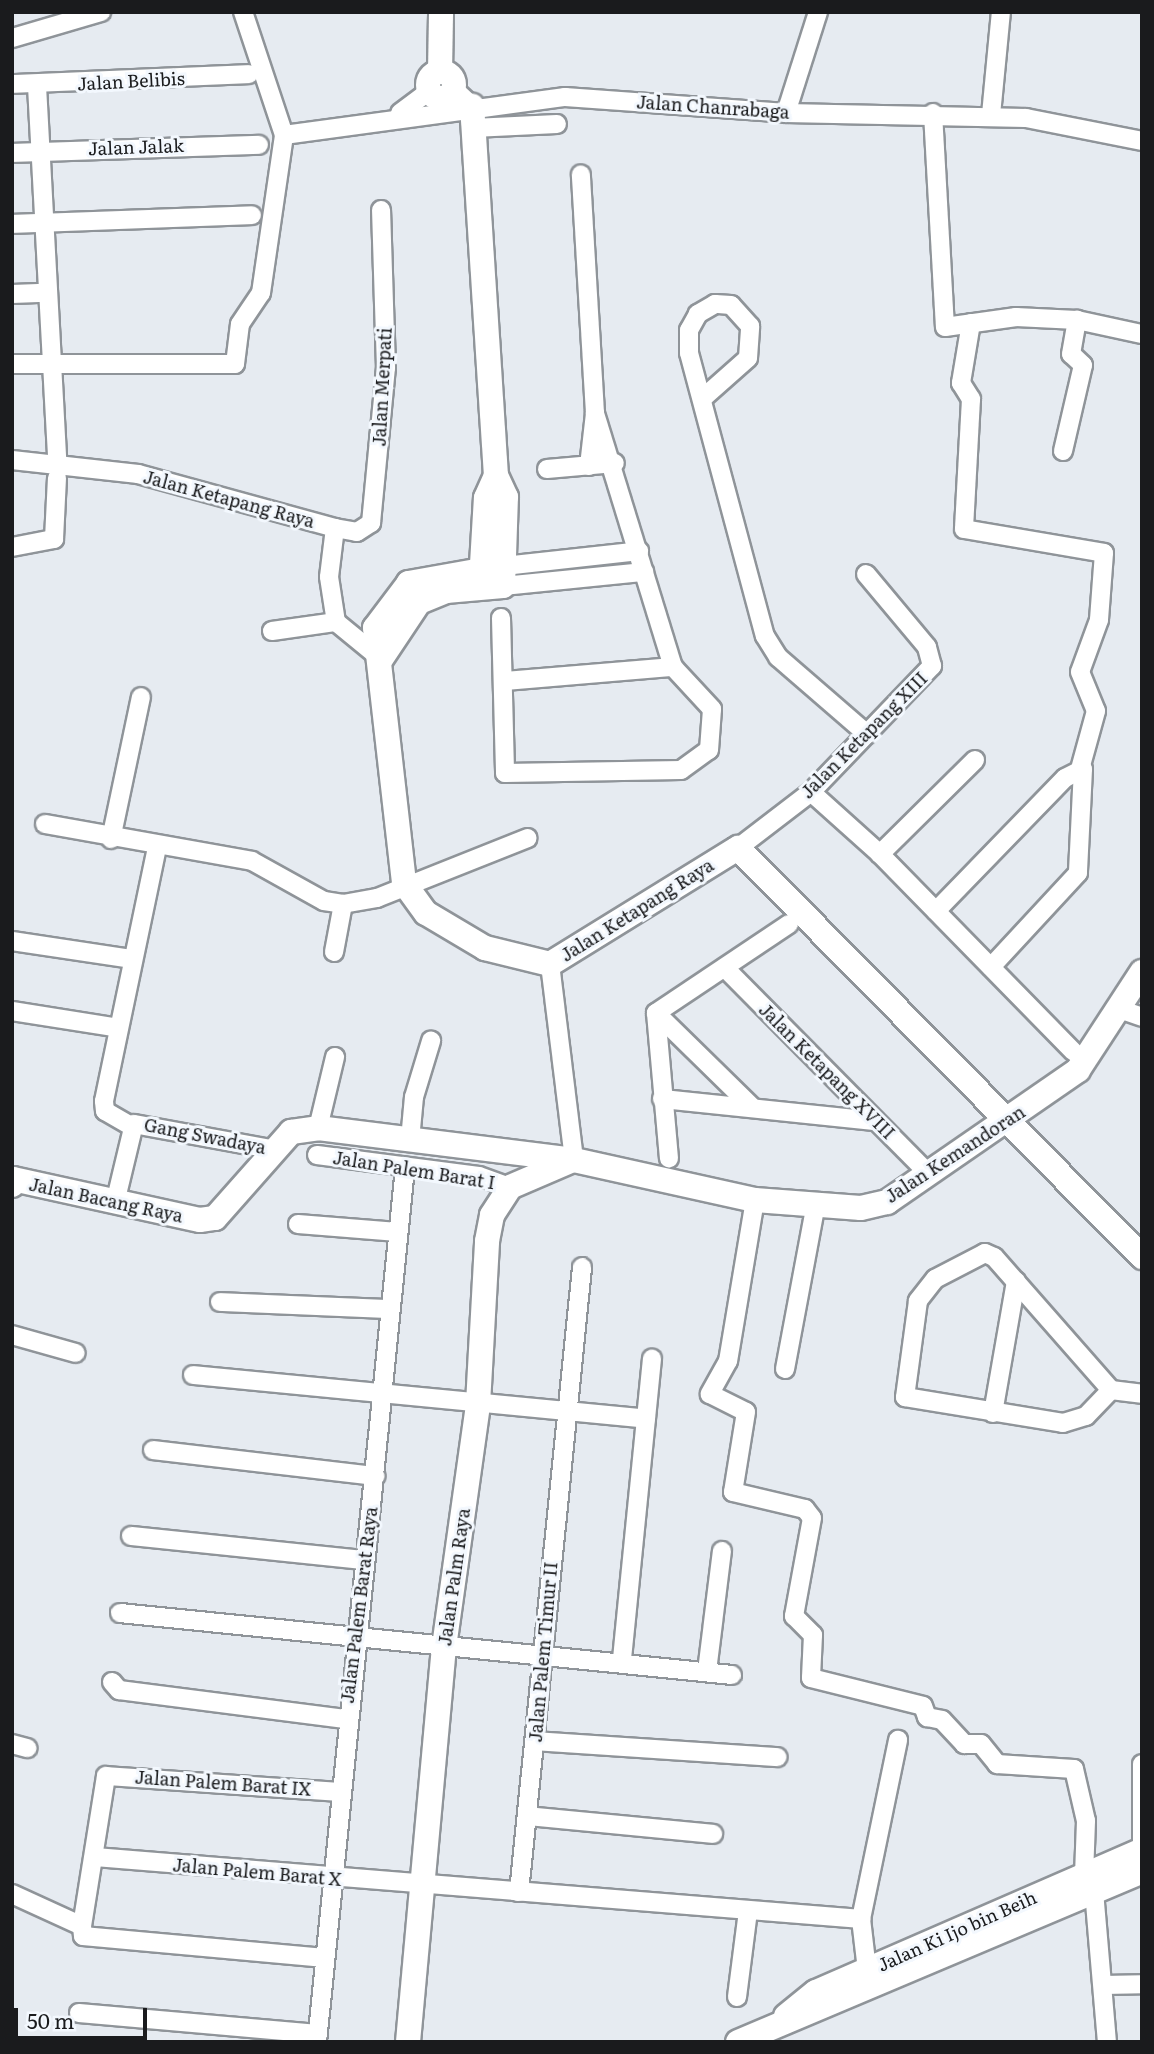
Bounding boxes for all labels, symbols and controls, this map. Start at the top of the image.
street label: Jalan Belibis [77,67,185,95]
street label: Jalan Chanrabaga [636,91,790,123]
street label: Jalan Jalak [88,135,184,159]
street label: Jalan Merpati [368,327,396,447]
street label: Jalan Ketapang Raya [141,466,317,532]
street label: Jalan Ketapang XIII [796,667,932,803]
street label: Jalan Ketapang Raya [556,854,718,966]
street label: Jalan Ketapang XVIII [755,999,899,1143]
street label: Jalan Kemandoran [881,1101,1029,1207]
street label: Gang Swadaya [142,1114,268,1158]
street label: Jalan Palem Barat I [331,1147,497,1193]
street label: Jalan Bacang Raya [27,1173,185,1227]
street label: Jalan Palem Barat Raya [336,1505,382,1705]
street label: Jalan Palm Raya [434,1507,474,1647]
street label: Jalan Palem Timur II [524,1561,562,1743]
street label: Jalan Palem Barat IX [134,1766,312,1800]
street label: Jalan Palem Barat X [172,1854,342,1890]
street label: Jalan Ki Ijo bin Beih [874,1886,1040,1976]
scale bar [18,1994,150,2038]
text: 50 m [27,2004,74,2035]

